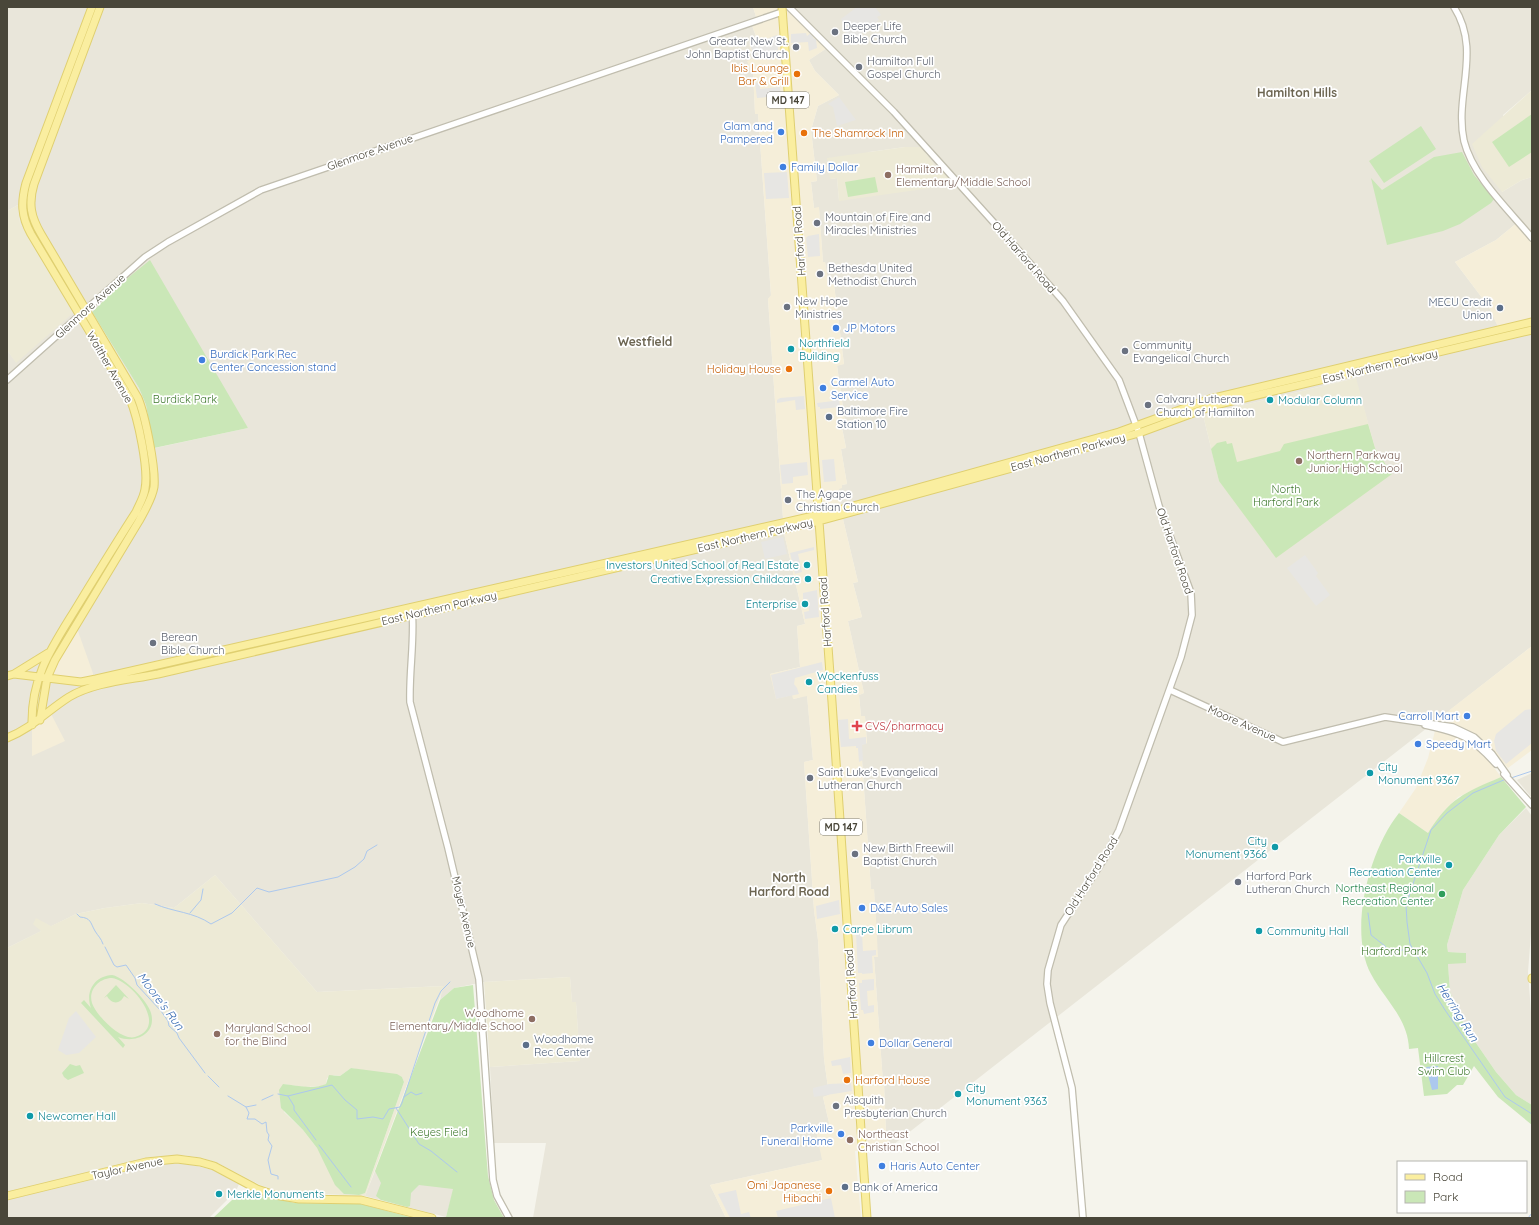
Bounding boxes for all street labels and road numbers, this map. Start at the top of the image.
road number: MD 147 [767,92,809,108]
street label: Glenmore Avenue [325,131,415,173]
street label: Harford Road [790,206,808,276]
street label: Old Harford Road [989,218,1059,296]
street label: Glenmore Avenue [52,271,128,341]
street label: Walther Avenue [84,329,136,405]
street label: East Northern Parkway [1321,346,1439,386]
street label: East Northern Parkway [1009,430,1127,474]
street label: Old Harford Road [1154,506,1196,596]
street label: East Northern Parkway [696,515,814,555]
street label: Harford Road [816,577,834,647]
street label: East Northern Parkway [380,588,498,628]
street label: Moore Avenue [1206,702,1278,744]
road number: MD 147 [820,819,862,835]
street label: Old Harford Road [1061,834,1121,918]
street label: Moyer Avenue [449,875,479,949]
street label: Harford Road [842,949,860,1019]
street label: Taylor Avenue [90,1154,164,1182]

